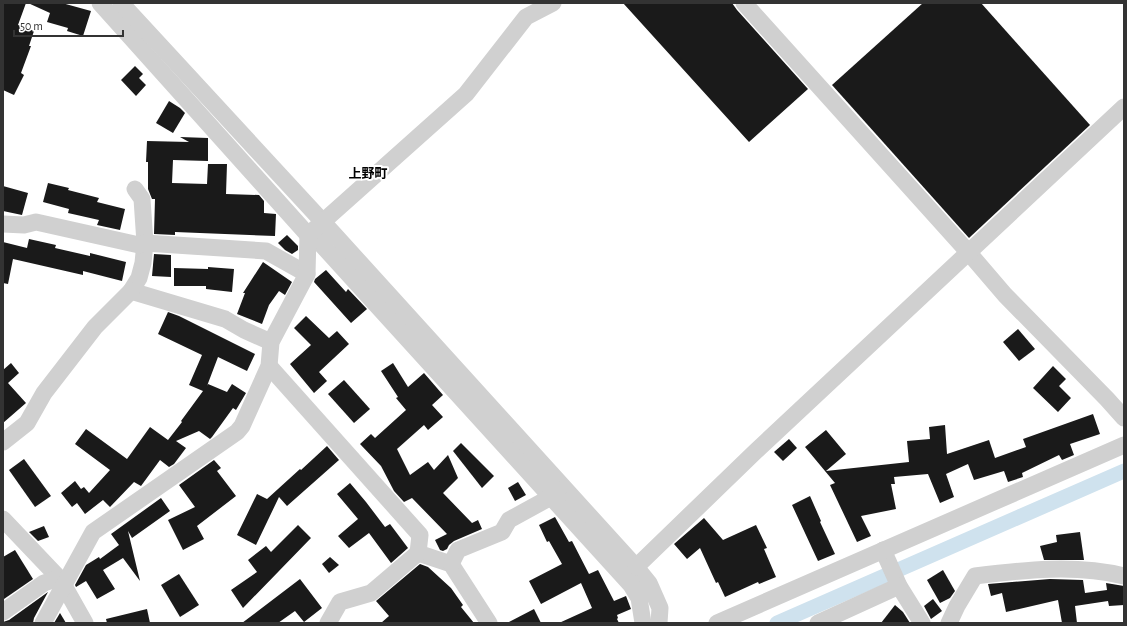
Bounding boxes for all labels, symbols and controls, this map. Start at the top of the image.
scale bar [14,12,123,38]
text: 50 m [20,20,43,32]
district label: 上野町 [348,166,388,181]

